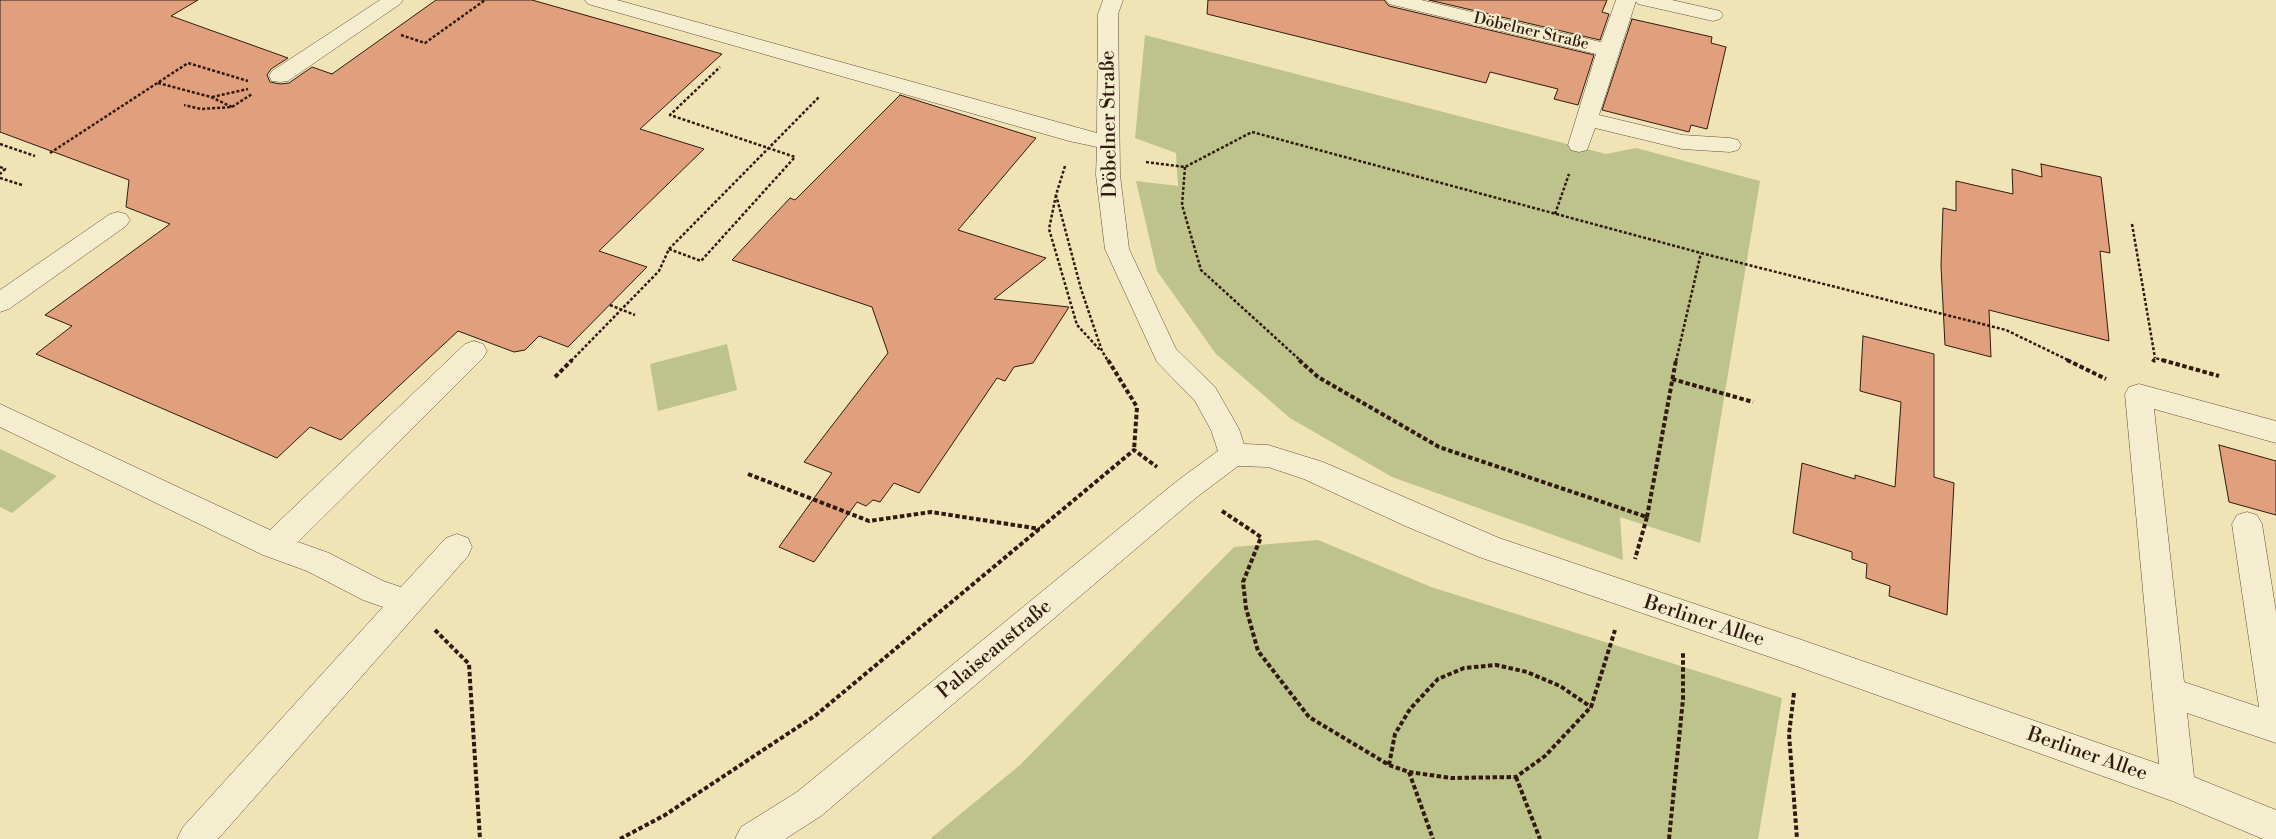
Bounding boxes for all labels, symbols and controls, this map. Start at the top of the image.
street label: Döbelner Straße [1471,9,1591,55]
street label: Döbelner Straße [1097,50,1123,198]
street label: Berliner Allee [1641,591,1767,653]
street label: Palaiseaustraße [933,595,1057,705]
street label: Berliner Allee [2024,723,2150,787]

